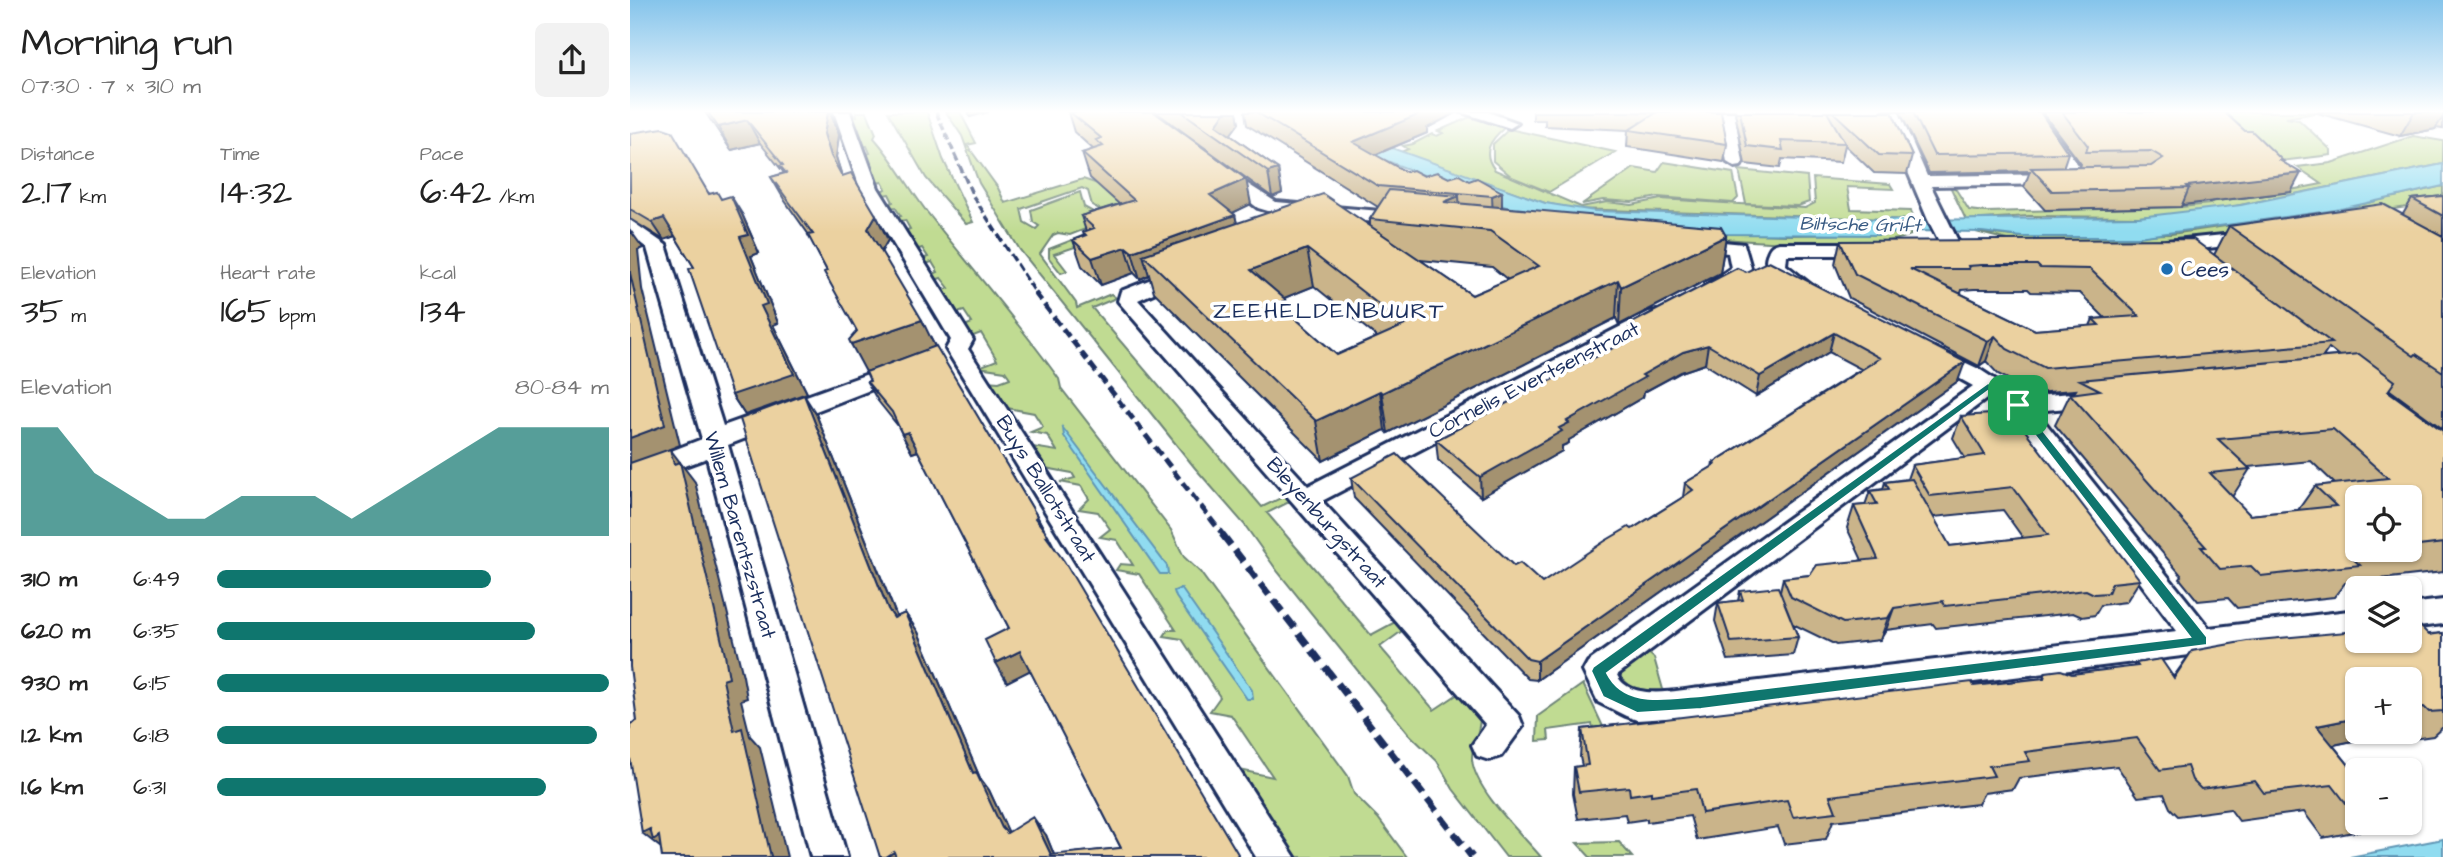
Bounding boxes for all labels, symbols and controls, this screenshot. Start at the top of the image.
text: Morning run [21,18,233,70]
button: share [535,23,609,97]
text: 07:30 · 7 × 310 m [21,70,201,102]
text: Distance [21,141,95,168]
text: Time [220,141,260,168]
text: Pace [420,141,464,168]
text: 2.17 [21,168,72,217]
text: 14:32 [220,168,292,217]
text: 6:42 [420,168,491,217]
text: km [72,184,106,211]
text: /km [491,184,534,211]
water label: Biltsche Grift [1799,210,1923,240]
place label: Cees [2181,255,2229,284]
text: Elevation [21,260,96,287]
text: Heart rate [220,260,316,287]
text: kcal [420,260,456,287]
marker: Cees [2159,261,2175,277]
text: 35 [21,287,64,336]
text: 165 [220,287,272,336]
text: 134 [420,287,466,336]
district label: ZEEHELDENBUURT [1213,295,1445,327]
text: m [64,303,86,330]
text: bpm [272,303,315,330]
street label: Cornelis Evertsenstraat [1424,314,1645,446]
text: Elevation [21,371,112,403]
text: 80–84 m [515,371,609,403]
pin [1988,375,2048,435]
icon: arrive [1999,386,2037,424]
street label: Buys Ballotstraat [987,410,1103,570]
street label: Willem Barentszstraat [696,428,784,643]
street label: Bleyenburgstraat [1258,451,1394,597]
map controls [2345,485,2422,835]
button: locate [2345,485,2422,562]
text: 310 m [21,563,77,595]
text: 6:49 [133,563,180,595]
button: layers [2345,576,2422,653]
text: 620 m [21,615,90,647]
text: 6:35 [133,615,179,647]
text: 930 m [21,667,87,699]
text: 6:15 [133,667,171,699]
button: + [2345,667,2422,744]
text: 1.2 km [21,719,82,751]
text: 6:18 [133,719,169,751]
button: − [2345,758,2422,835]
text: 1.6 km [21,771,83,803]
text: 6:31 [133,771,166,803]

